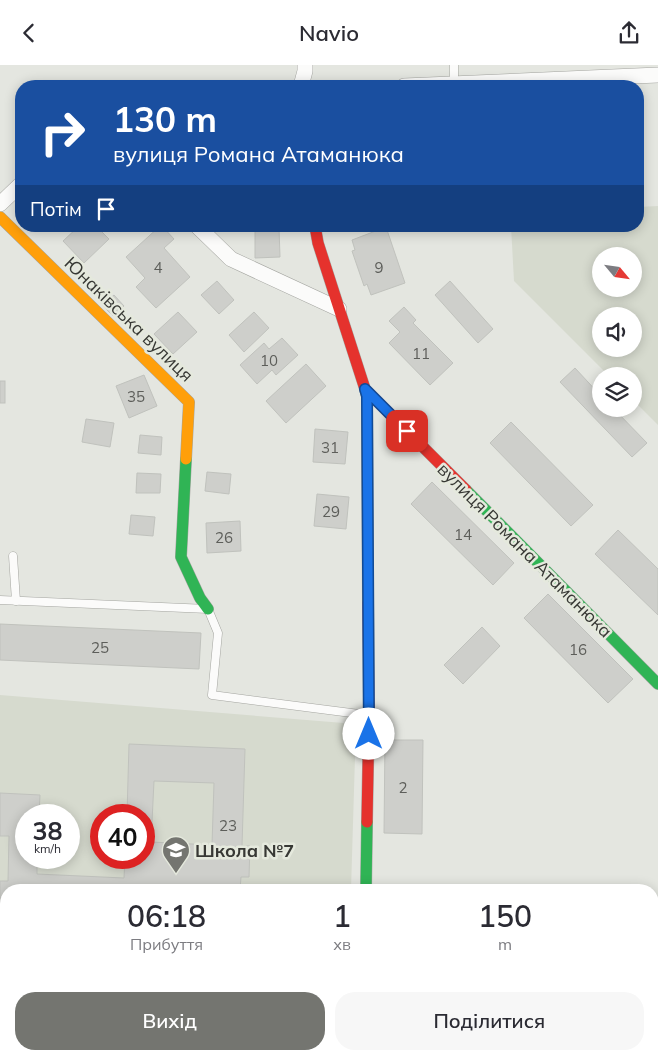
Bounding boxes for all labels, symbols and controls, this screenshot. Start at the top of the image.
icon: back [15,19,43,47]
text: Navio [299,19,359,47]
icon: share [615,19,643,47]
text: 130 m [113,97,217,141]
icon: right [30,100,95,165]
text: вулиця Романа Атаманюка [113,140,404,168]
icon: arrive [92,195,120,223]
text: Потім [30,197,82,221]
north arrow [592,247,642,297]
map controls [592,247,642,417]
street label: Юнаківська вулиця [60,252,198,386]
house number: 4 [153,258,163,277]
house number: 9 [374,258,384,277]
button: sound [592,307,642,357]
house number: 11 [412,344,430,363]
house number: 10 [260,351,278,370]
button: layers [592,367,642,417]
house number: 35 [127,387,145,406]
pin [386,410,428,452]
icon: arrive [393,417,421,445]
house number: 31 [321,438,339,457]
street label: вулиця Романа Атаманюка [433,458,617,642]
house number: 29 [322,502,340,521]
house number: 14 [454,525,472,544]
house number: 26 [215,528,233,547]
house number: 25 [91,638,109,657]
house number: 16 [569,640,587,659]
position arrow [342,707,394,759]
house number: 2 [398,778,408,797]
speed limit sign: 40 [90,804,155,869]
text: 38 [32,815,63,846]
house number: 23 [219,816,237,835]
school or university icon: Школа №7 [161,835,191,874]
place label: Школа №7 [195,839,294,862]
text: km/h [34,841,61,856]
text: 06:18 [127,897,206,935]
text: 1 [333,897,351,935]
text: 150 [478,897,532,935]
text: Прибуття [130,934,203,954]
text: хв [333,934,351,954]
text: m [498,934,512,954]
button: Вихід [15,992,325,1050]
button: Поділитися [335,992,644,1050]

